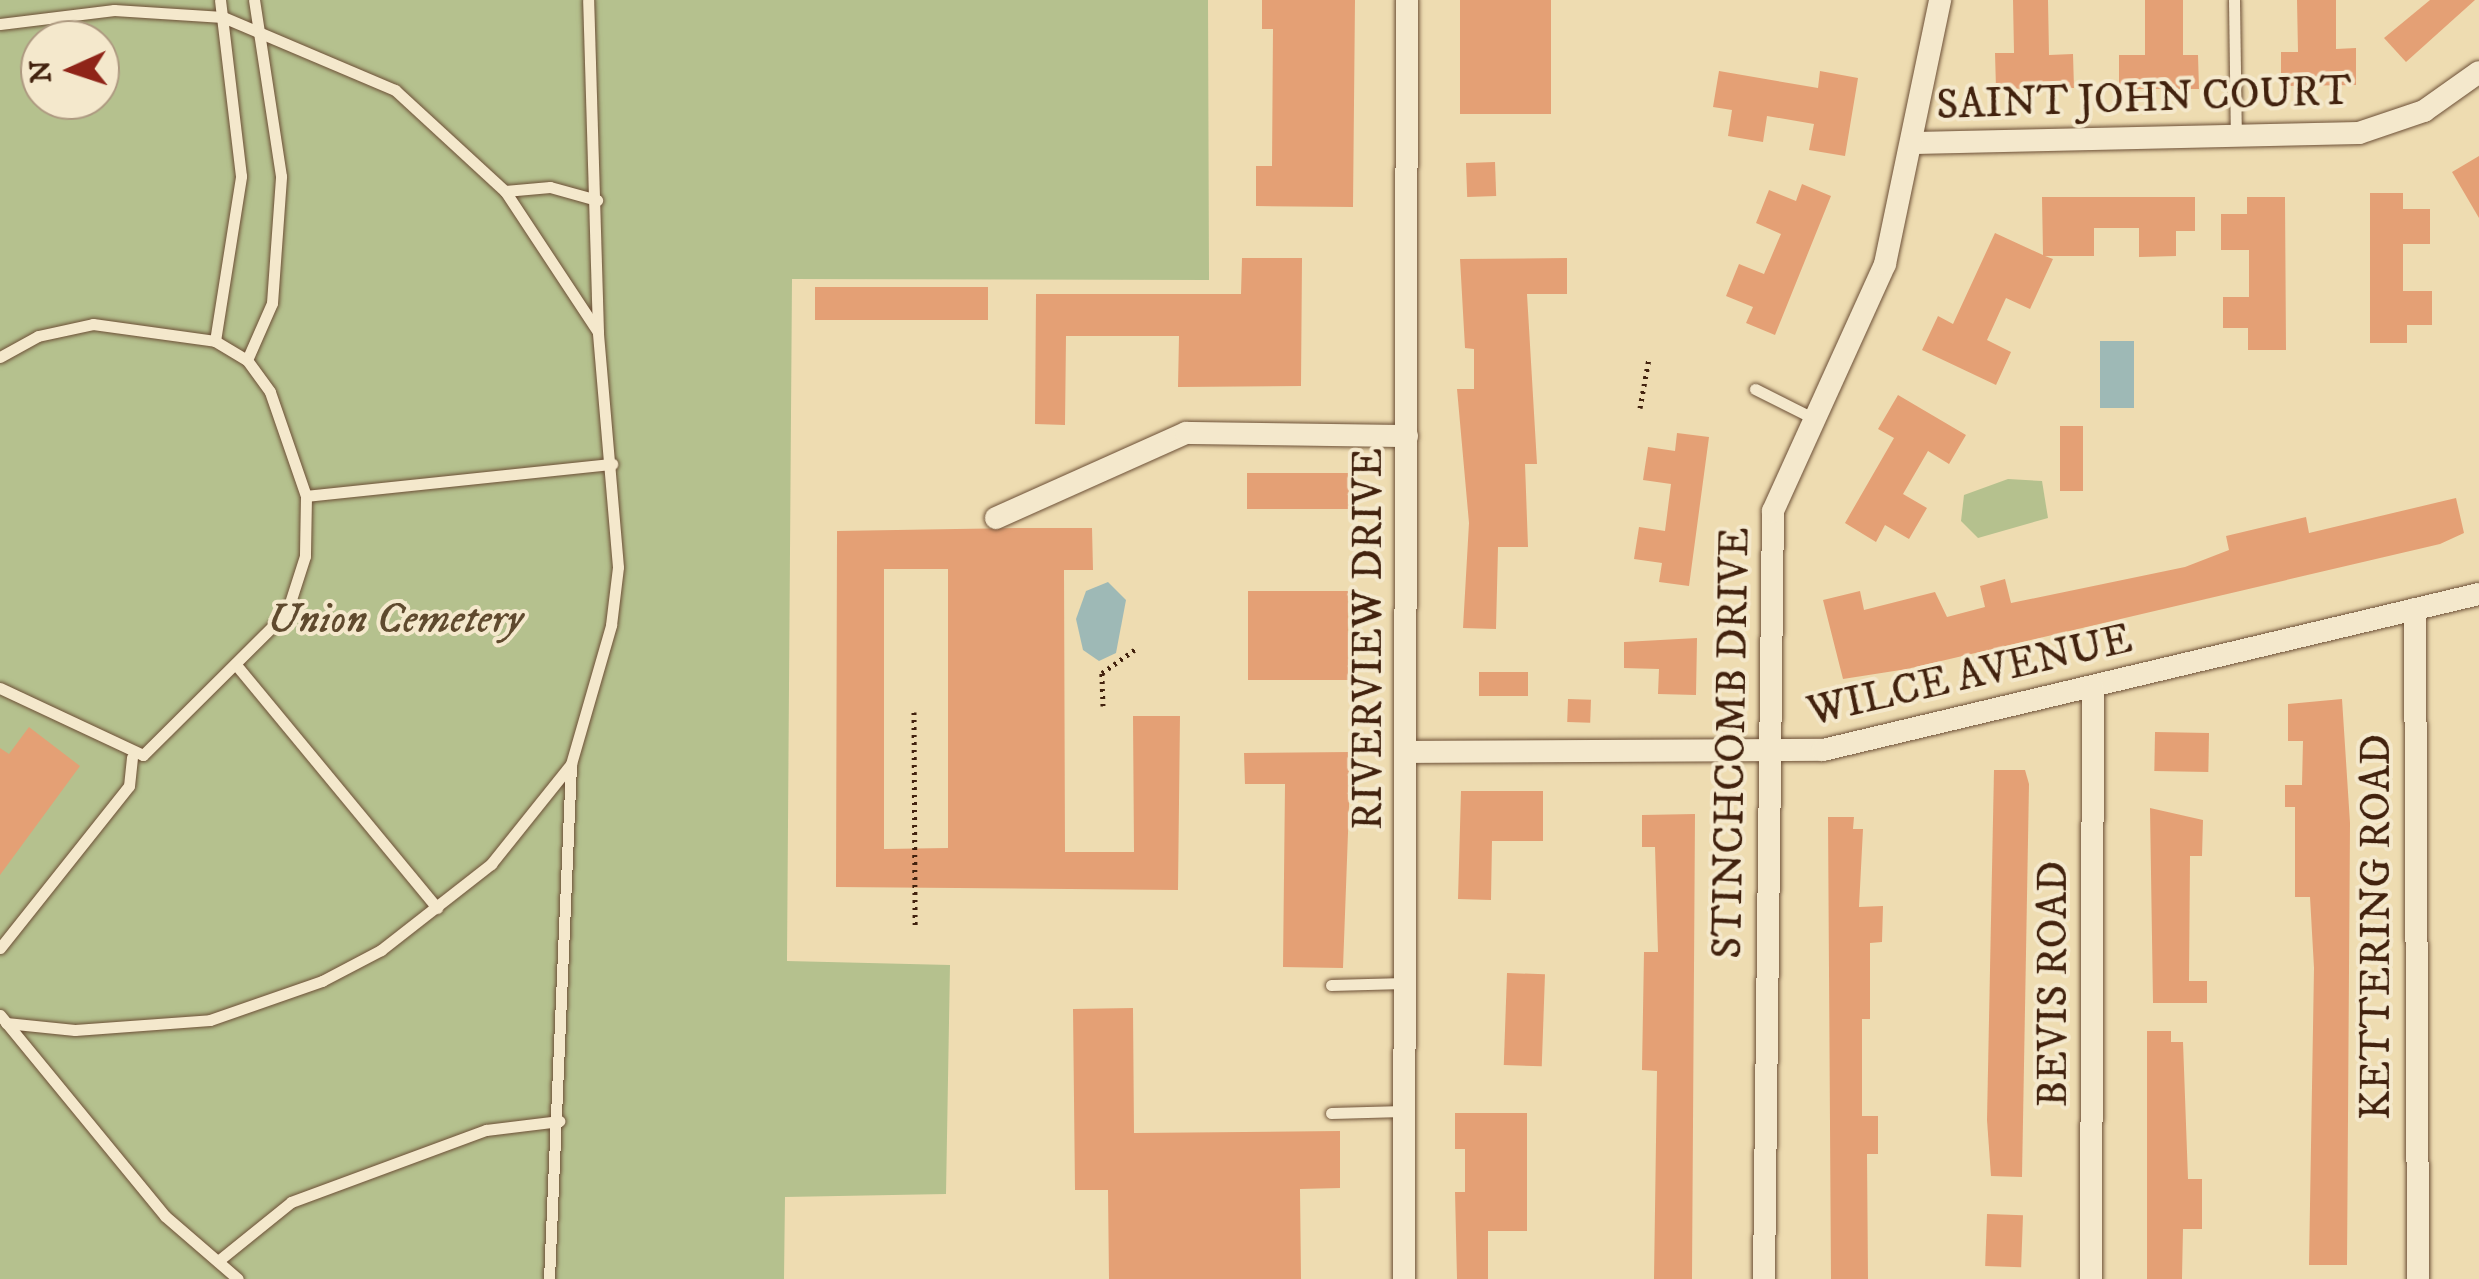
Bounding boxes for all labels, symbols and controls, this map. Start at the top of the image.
north arrow [20,20,120,120]
text: N [23,59,60,84]
street label: SAINT JOHN COURT [1935,67,2353,131]
street label: RIVERVIEW DRIVE [1344,448,1394,830]
street label: STINCHCOMB DRIVE [1703,527,1761,959]
park label: Union Cemetery [267,595,523,645]
street label: WILCE AVENUE [1803,614,2137,738]
street label: KETTERING ROAD [2352,734,2402,1120]
street label: BEVIS ROAD [2029,861,2079,1107]

